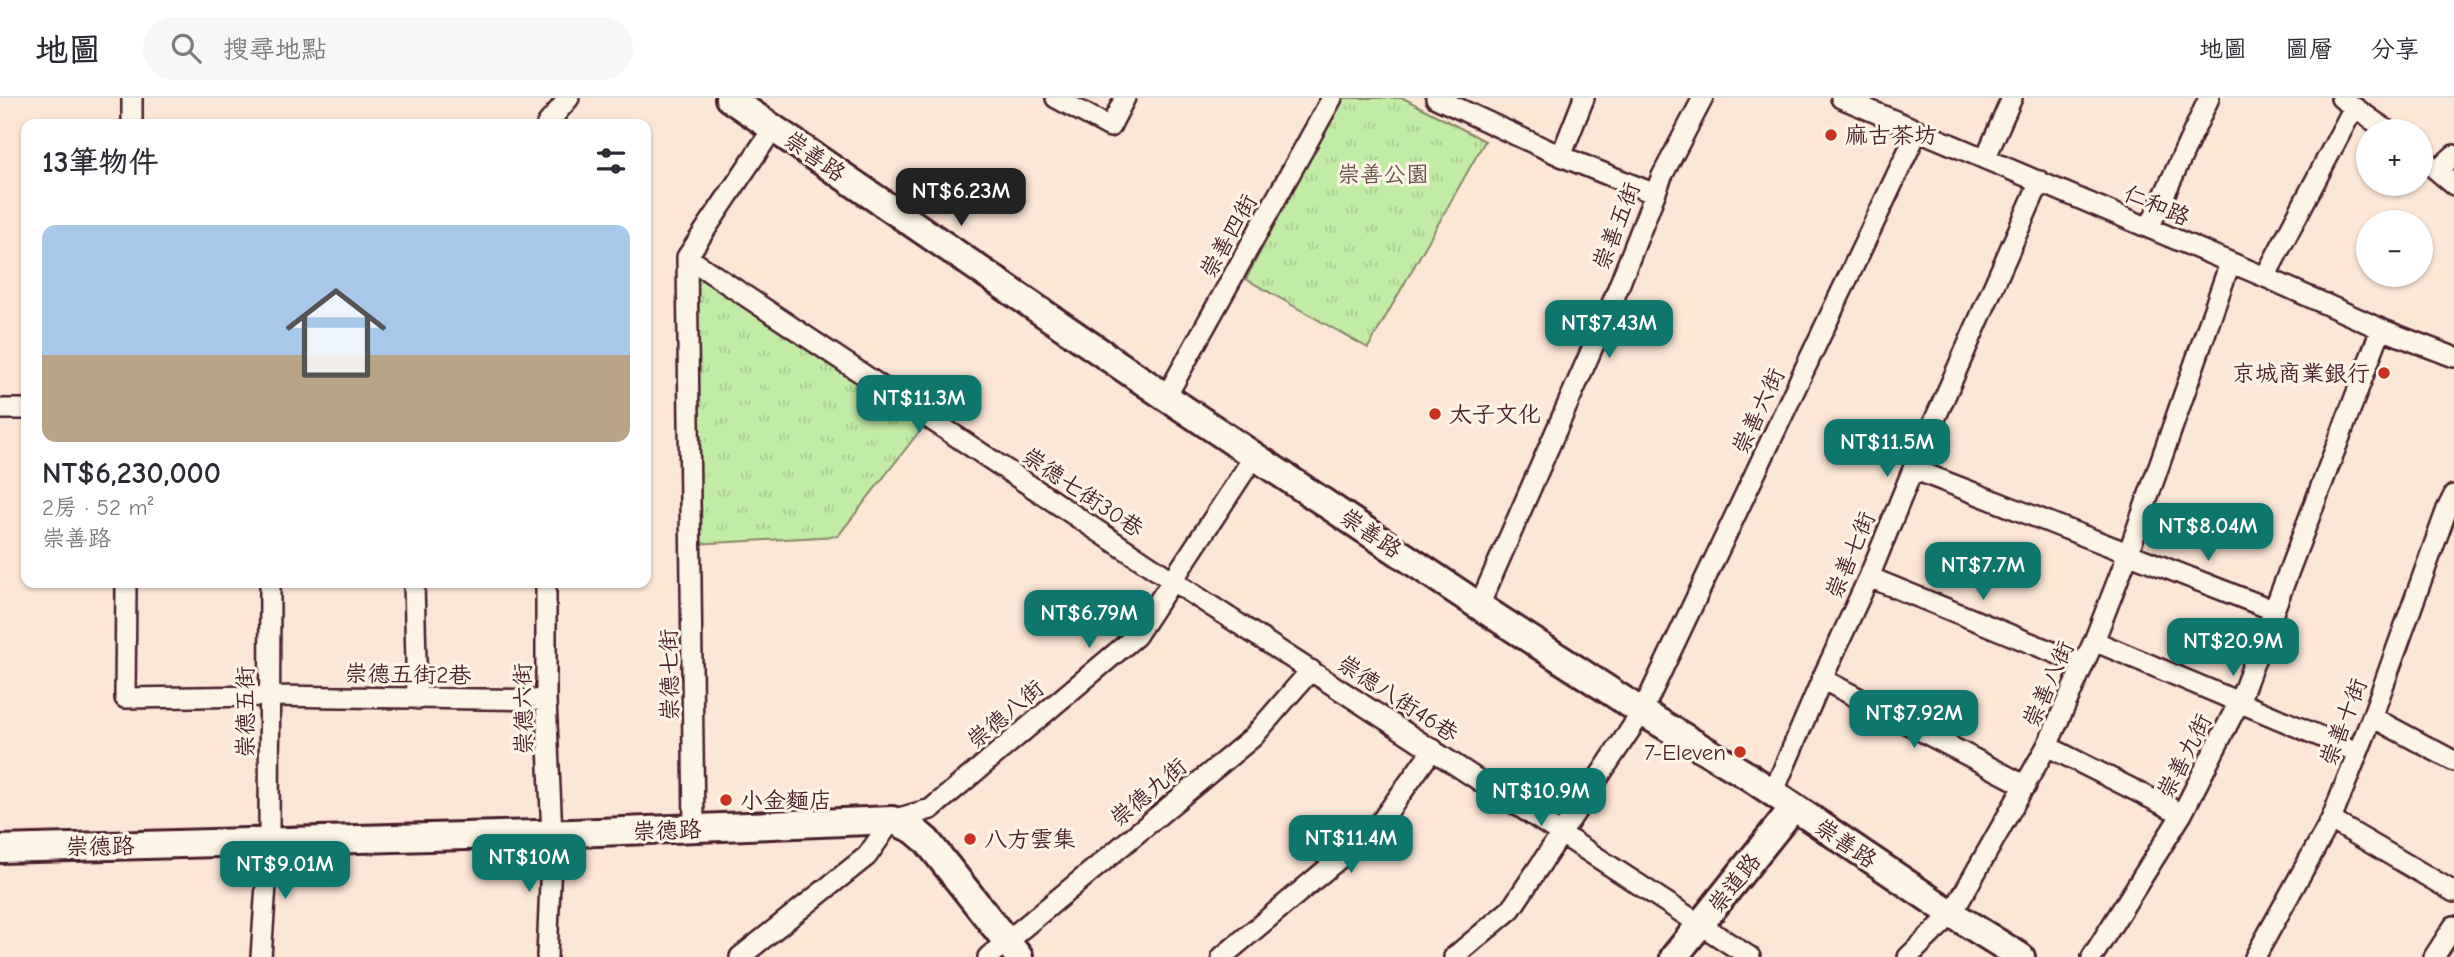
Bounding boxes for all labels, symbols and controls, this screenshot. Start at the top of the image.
search box [143,17,633,80]
icon: search [167,29,205,67]
text: 地圖 [35,31,101,69]
text: 搜尋地點 [223,35,327,65]
text: 地圖 [2199,35,2247,63]
text: 圖層 [2285,35,2333,63]
text: 分享 [2371,35,2419,63]
map controls [2356,119,2433,287]
button: + [2356,119,2433,196]
place label: 麻古茶坊 [1845,122,1937,149]
street label: 崇善路 [779,126,851,187]
marker: 麻古茶坊 [1823,127,1839,143]
icon: filters [592,142,630,180]
text: 13筆物件 [42,145,159,180]
park label: 崇善公園 [1337,161,1429,188]
pin: NT$6.23M [889,169,1033,228]
text: NT$6.23M [912,177,1010,204]
street label: 崇善五街 [1587,178,1646,274]
street label: 仁和路 [2120,180,2194,231]
street label: 崇善四街 [1194,189,1263,283]
button: − [2356,210,2433,287]
icon: home [273,270,399,396]
pin: NT$7.43M [1537,300,1681,360]
text: NT$7.43M [1561,309,1657,336]
place label: 京城商業銀行 [2232,360,2370,387]
street label: 崇善六街 [1727,364,1790,459]
marker: 京城商業銀行 [2376,365,2392,381]
pin: NT$11.3M [847,376,991,435]
text: NT$11.3M [872,384,966,411]
place label: 太子文化 [1449,401,1541,428]
marker: 太子文化 [1427,406,1443,422]
pin: NT$11.5M [1815,420,1959,479]
text: NT$11.5M [1840,428,1934,455]
street label: 崇德七街30巷 [1017,442,1149,543]
text: NT$6,230,000 [42,456,221,491]
text: 2房 · 52 m² [42,494,153,521]
street label: 崇善路 [1335,503,1407,564]
pin: NT$8.04M [2136,504,2280,563]
street label: 崇善七街 [1820,508,1881,603]
text: NT$8.04M [2158,512,2258,539]
text: 崇善路 [42,525,111,552]
pin: NT$7.7M [1918,542,2048,602]
text: NT$7.7M [1941,551,2025,578]
pin: NT$6.79M [1017,590,1161,650]
text: NT$6.79M [1040,599,1138,626]
pin: NT$20.9M [2161,618,2305,678]
text: NT$20.9M [2183,627,2283,654]
street label: 崇德七街 [655,629,684,721]
street label: 崇善八街 [2017,637,2079,732]
street label: 崇德八街46巷 [1332,649,1464,748]
street label: 崇德五街2巷 [344,660,473,689]
street label: 崇德六街 [509,663,538,755]
street label: 崇德五街 [232,666,259,758]
street label: 崇德八街 [961,674,1049,754]
street label: 崇善十街 [2314,674,2373,770]
pin: NT$7.92M [1842,690,1986,750]
text: NT$7.92M [1865,699,1963,726]
street label: 崇善九街 [2152,709,2217,803]
place label: 7-Eleven [1644,739,1726,766]
marker: 7-Eleven [1732,744,1748,760]
street label: 崇德九街 [1104,752,1192,832]
pin: NT$10.9M [1469,768,1613,828]
text: NT$10.9M [1492,777,1590,804]
place label: 小金麵店 [740,787,832,814]
marker: 小金麵店 [718,792,734,808]
street label: 崇善路 [1810,813,1882,874]
street label: 崇德路 [632,816,702,845]
pin: NT$11.4M [1279,816,1423,875]
text: NT$11.4M [1305,824,1397,851]
place label: 八方雲集 [984,826,1076,853]
marker: 八方雲集 [962,831,978,847]
street label: 崇德路 [65,832,135,861]
pin: NT$10M [472,834,586,894]
pin: NT$9.01M [213,842,357,901]
text: NT$10M [488,843,570,870]
street label: 崇道路 [1703,848,1766,919]
text: NT$9.01M [236,850,334,877]

